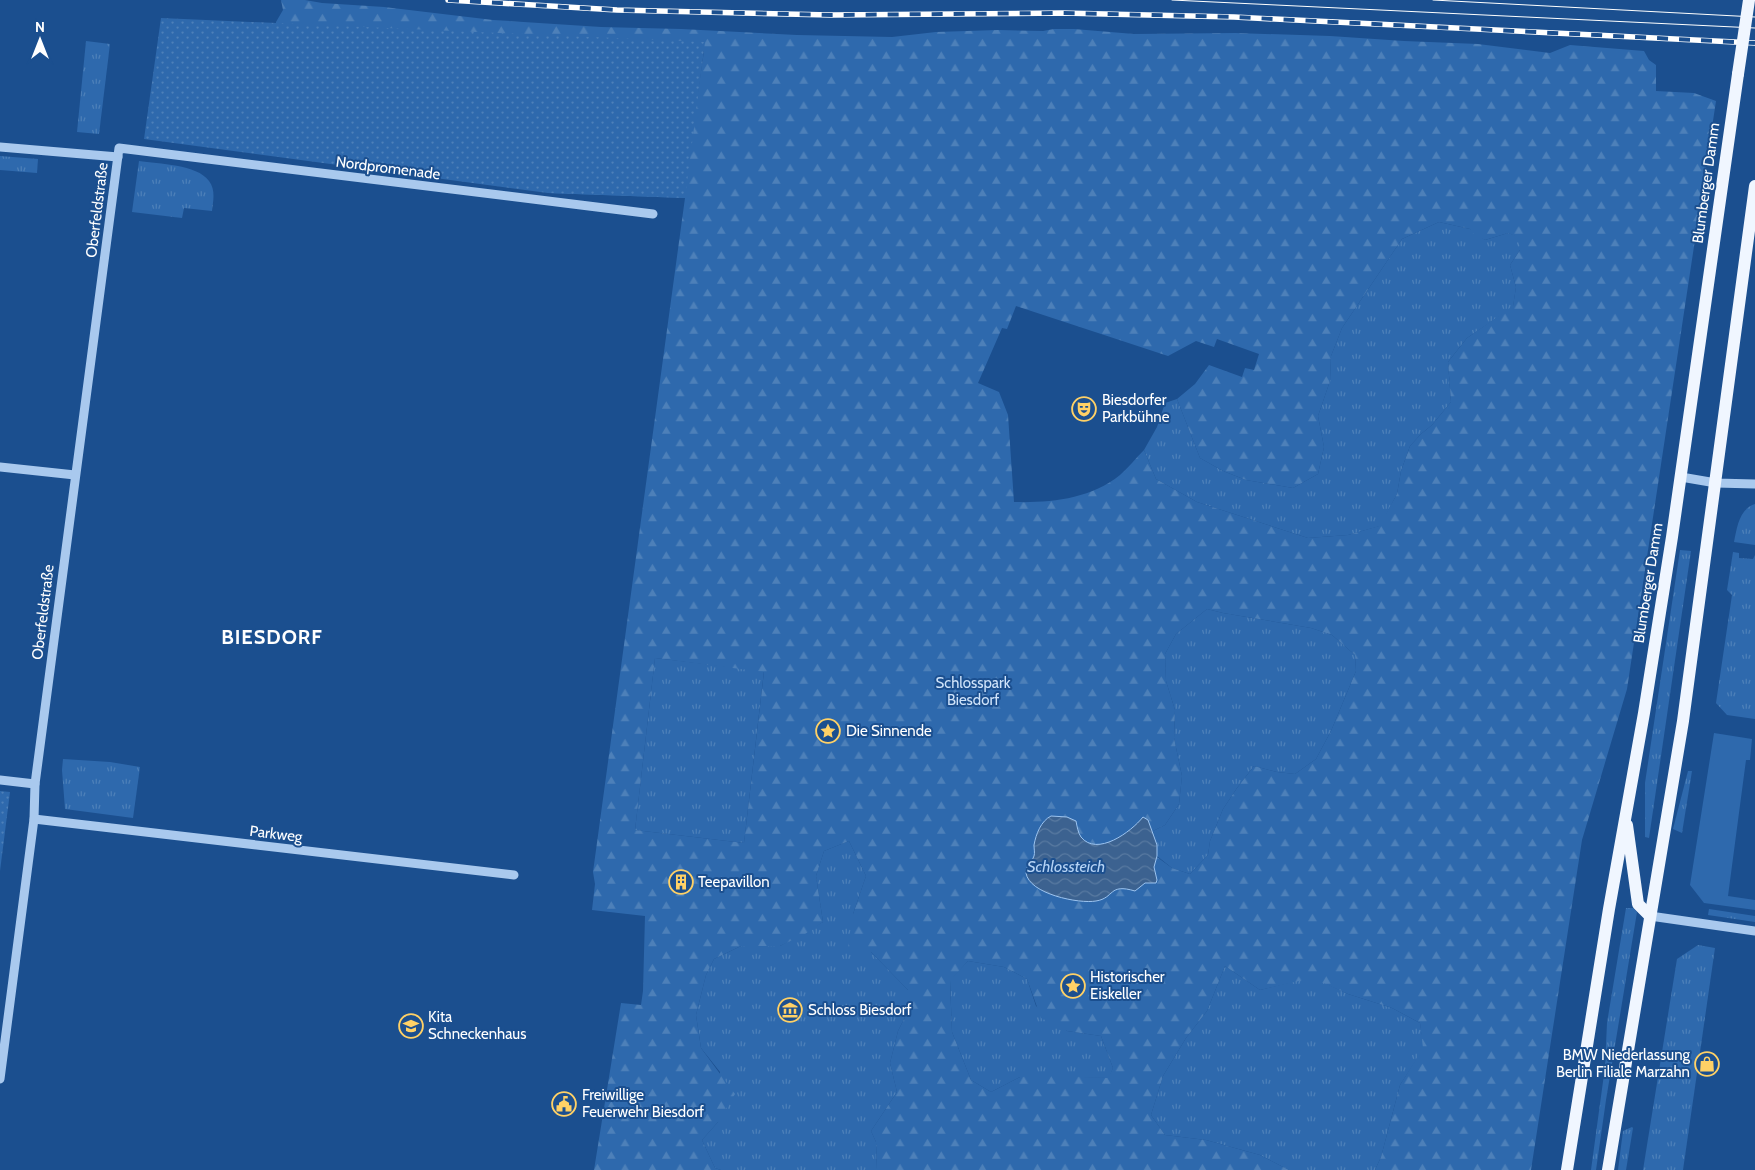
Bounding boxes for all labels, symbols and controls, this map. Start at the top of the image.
north arrow [15,15,65,65]
text: N [35,18,45,36]
street label: Blumberger Damm [1689,122,1723,244]
street label: Nordpromenade [335,153,442,183]
street label: Oberfeldstraße [82,161,112,259]
place label: Biesdorfer Parkbühne [1102,391,1170,426]
theatre icon: Biesdorfer Parkbühne [1071,396,1097,422]
street label: Blumberger Damm [1630,522,1666,644]
street label: Oberfeldstraße [28,563,58,661]
district label: BIESDORF [221,625,323,649]
park label: Schlosspark Biesdorf [936,674,1011,709]
place icon: Die Sinnende [815,718,841,744]
place label: Die Sinnende [846,722,932,740]
street label: Parkweg [249,822,304,846]
water label: Schlossteich [1027,857,1105,876]
building icon: Teepavillon [668,869,694,895]
place label: Teepavillon [698,873,770,891]
place label: Historischer Eiskeller [1090,968,1165,1003]
place icon: Historischer Eiskeller [1060,973,1086,999]
museum icon: Schloss Biesdorf [777,997,803,1023]
place label: Schloss Biesdorf [808,1001,911,1019]
place label: Kita Schneckenhaus [428,1008,526,1043]
school or university icon: Kita Schneckenhaus [398,1013,424,1039]
place label: BMW Niederlassung Berlin Filiale Marzahn [1556,1046,1691,1081]
shop icon: BMW Niederlassung Berlin Filiale Marzahn [1694,1051,1720,1077]
place label: Freiwillige Feuerwehr Biesdorf [582,1086,704,1121]
public building icon: Freiwillige Feuerwehr Biesdorf [551,1091,577,1117]

